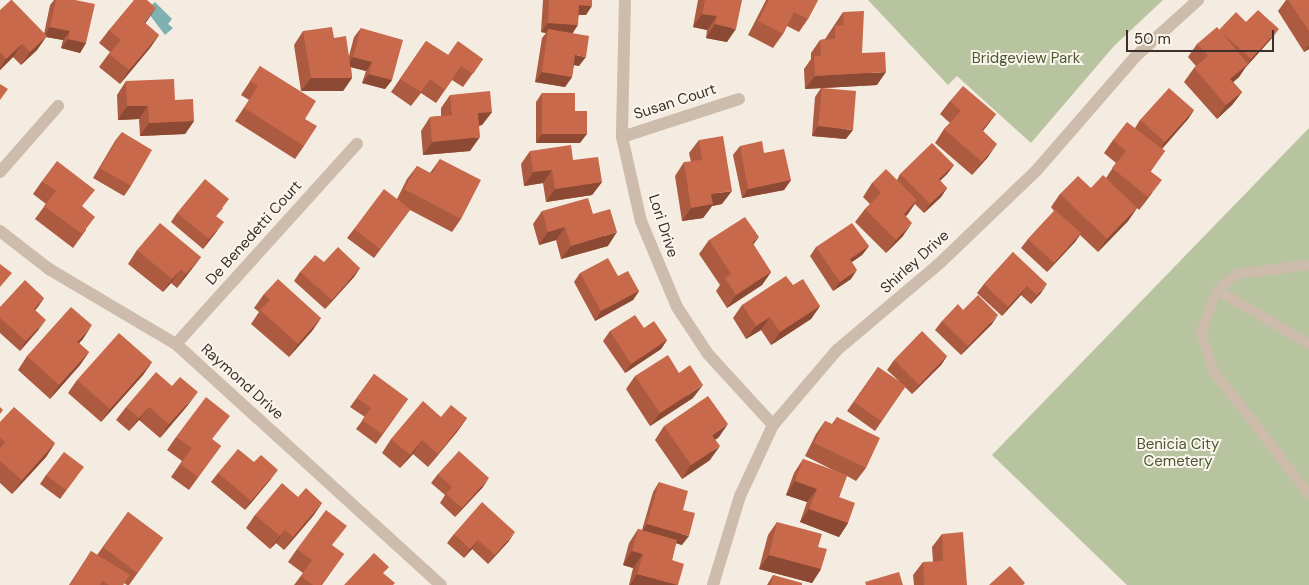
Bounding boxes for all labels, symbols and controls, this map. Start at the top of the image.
scale bar [1129,20,1276,52]
text: 50 m [1134,29,1171,49]
park label: Bridgeview Park [972,50,1080,68]
street label: Susan Court [632,80,718,124]
street label: De Benedetti Court [202,177,306,289]
street label: Lori Drive [644,192,682,260]
street label: Shirley Drive [877,227,953,297]
street label: Raymond Drive [197,340,287,424]
park label: Benicia City Cemetery [1137,435,1219,470]

